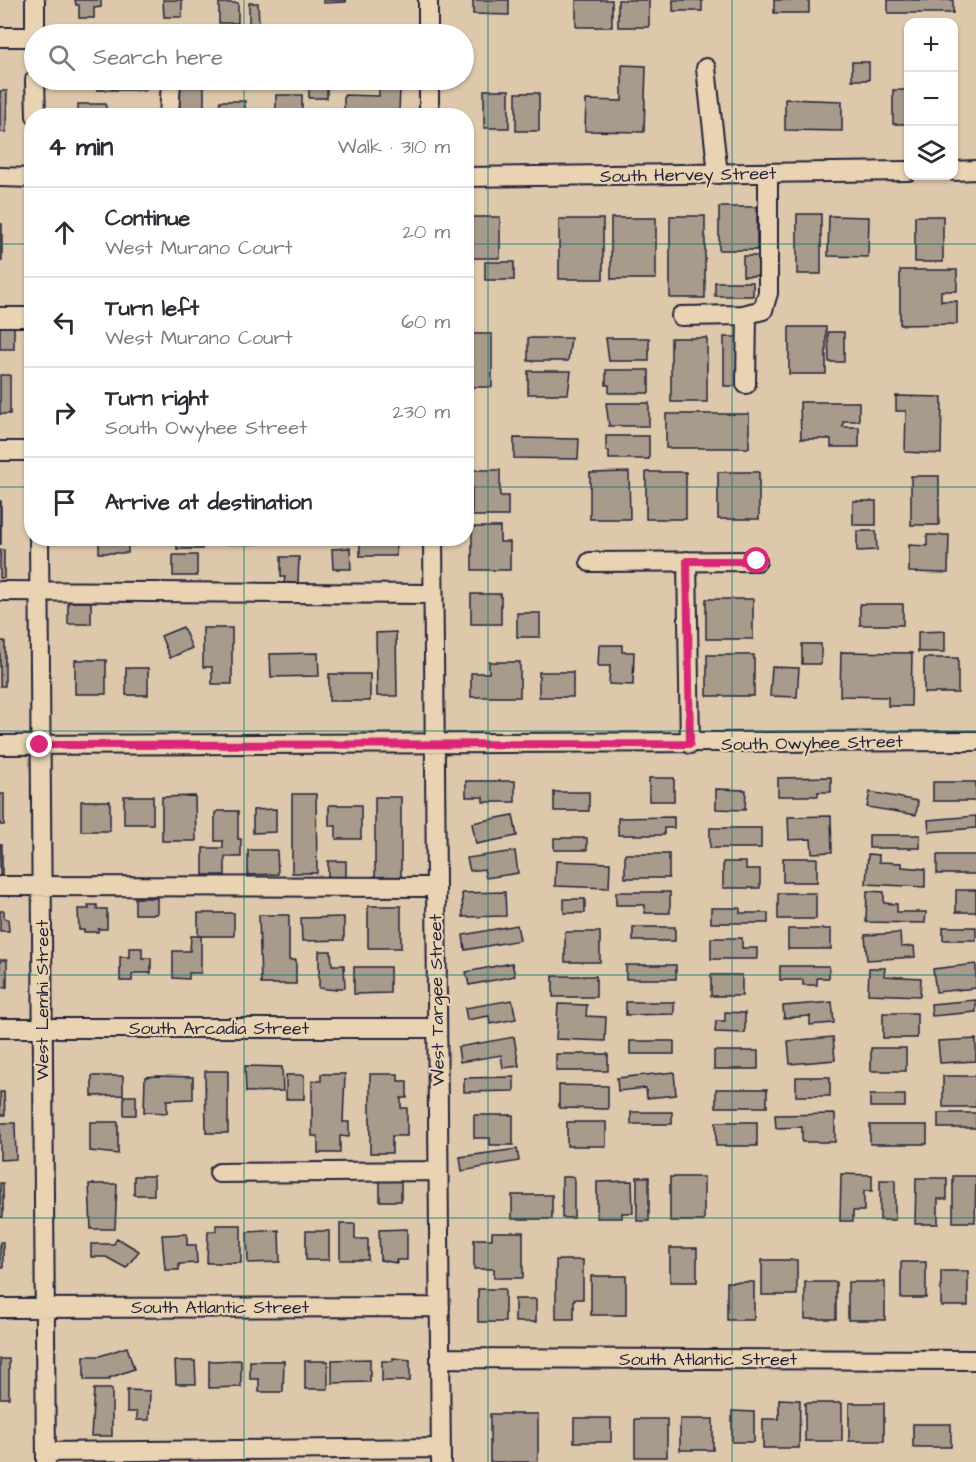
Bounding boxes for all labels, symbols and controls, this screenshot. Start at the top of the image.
map controls [904,18,958,180]
button: + [904,18,958,72]
search box [24,24,474,90]
icon: search [45,41,78,74]
text: Search here [93,42,223,73]
button: − [904,72,958,126]
button: layers [904,126,958,180]
text: 4 min [48,129,113,165]
text: Walk · 310 m [338,133,450,161]
street label: South Hervey Street [600,161,777,190]
text: Continue [105,203,190,234]
icon: ahead [48,216,81,249]
text: 20 m [402,218,450,246]
text: West Murano Court [105,234,293,262]
text: Turn left [105,293,199,324]
icon: left [48,306,81,339]
text: 60 m [401,308,450,336]
text: West Murano Court [105,324,293,352]
text: Turn right [105,383,208,414]
icon: right [48,396,81,429]
text: 230 m [392,398,450,426]
text: South Owyhee Street [105,414,307,442]
icon: arrive [48,486,81,519]
text: Arrive at destination [105,487,312,518]
route start [743,547,769,573]
street label: South Owyhee Street [721,729,904,758]
route end [26,731,52,757]
street label: West Targee Street [423,913,452,1086]
street label: West Lemhi Street [30,919,55,1080]
street label: South Arcadia Street [129,1016,310,1041]
street label: South Atlantic Street [131,1295,310,1320]
street label: South Atlantic Street [619,1347,798,1372]

